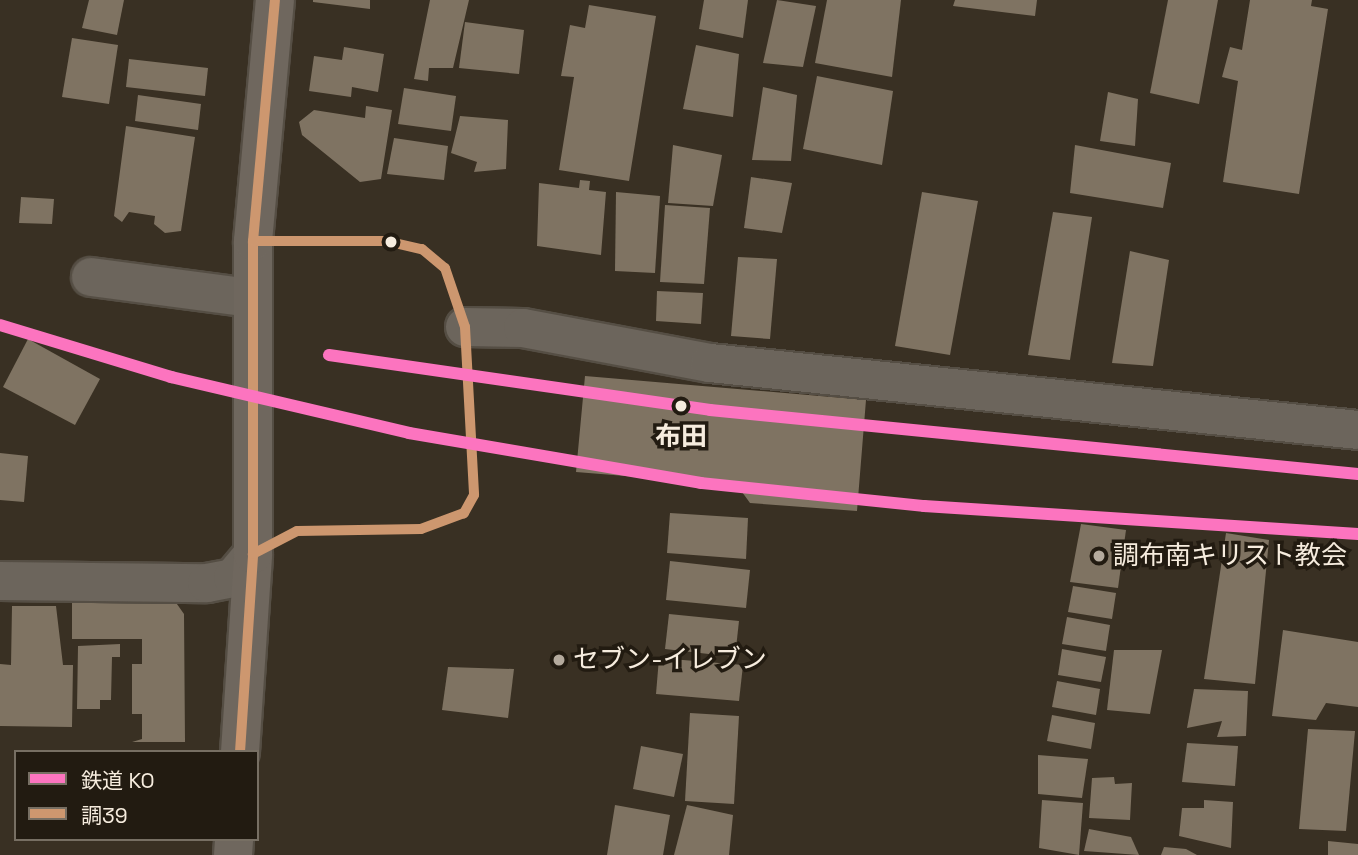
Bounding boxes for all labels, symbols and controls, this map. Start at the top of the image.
unlabelled marker [384,235,398,249]
marker: 布田 [669,394,693,418]
place label: 布田 [655,421,707,453]
place label: 調布南キリスト教会 [1113,540,1347,572]
marker: 調布南キリスト教会 [1091,548,1107,564]
place label: セブン-イレブン [573,644,767,676]
marker: セブン-イレブン [551,652,567,668]
legend [14,750,259,841]
text: 鉄道 KO [81,767,155,794]
text: 調39 [81,802,128,829]

